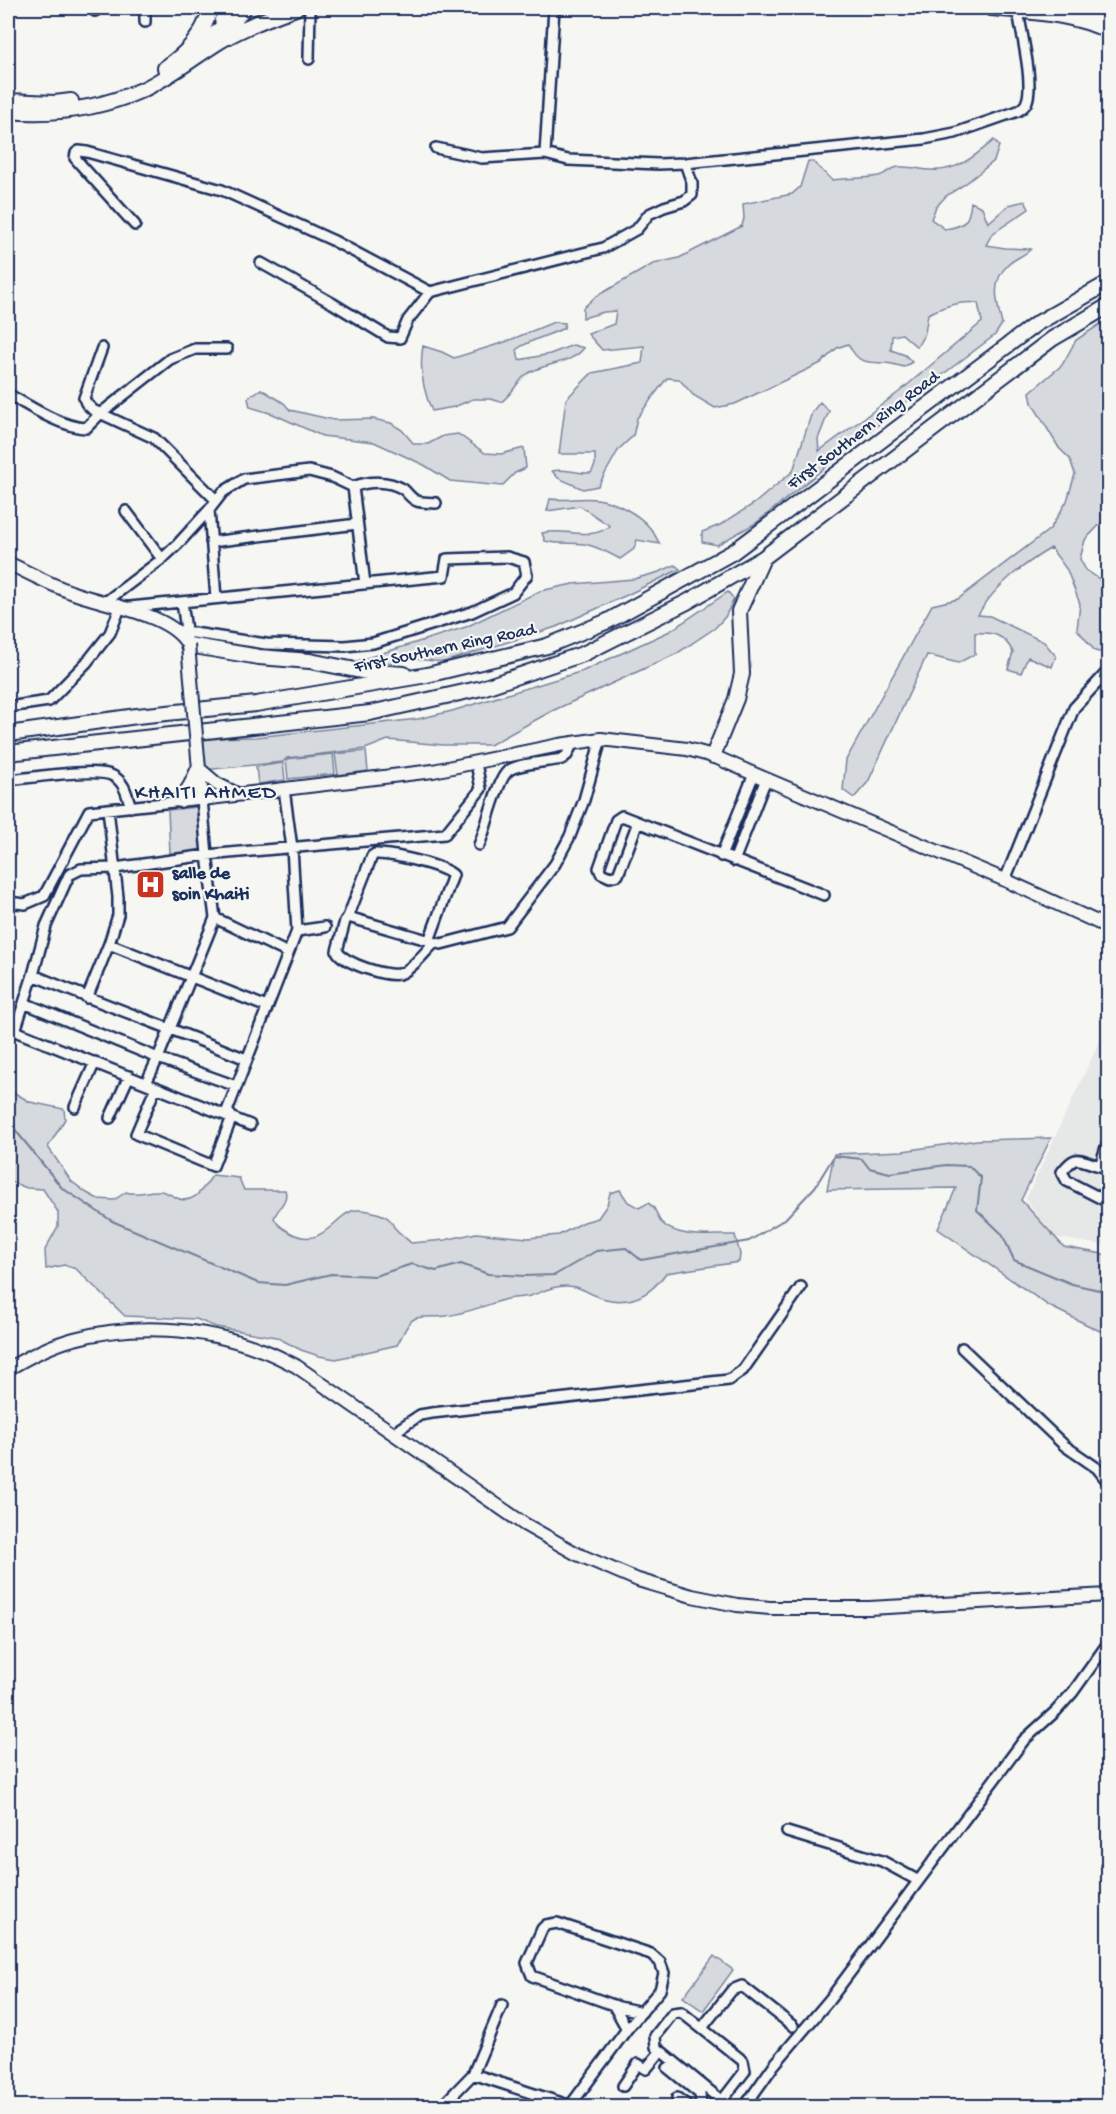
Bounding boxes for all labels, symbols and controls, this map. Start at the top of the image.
street label: First Southern Ring Road [783,366,945,496]
street label: First Southern Ring Road [351,619,539,679]
district label: KHAITI AHMED [135,782,277,807]
place label: salle de soin Khaiti [172,864,250,906]
hospital icon: salle de soin Khaiti [135,868,167,900]

